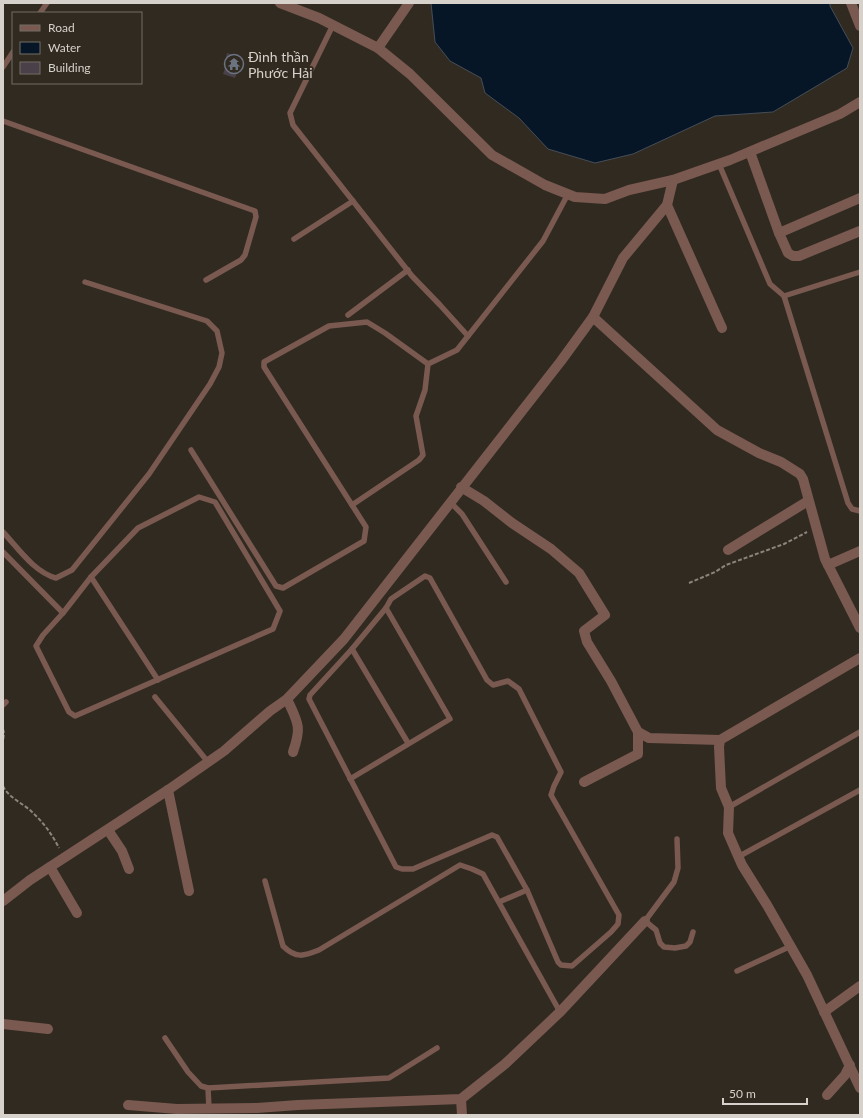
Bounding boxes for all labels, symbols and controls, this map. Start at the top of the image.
legend [12,12,142,84]
text: Road [48,20,75,35]
text: Water [48,40,81,55]
place label: Đình thần Phước Hải [248,48,313,81]
temple icon: Đình thần Phước Hải [223,53,245,75]
text: Building [48,60,91,75]
scale bar [723,1080,807,1106]
text: 50 m [729,1086,756,1101]

